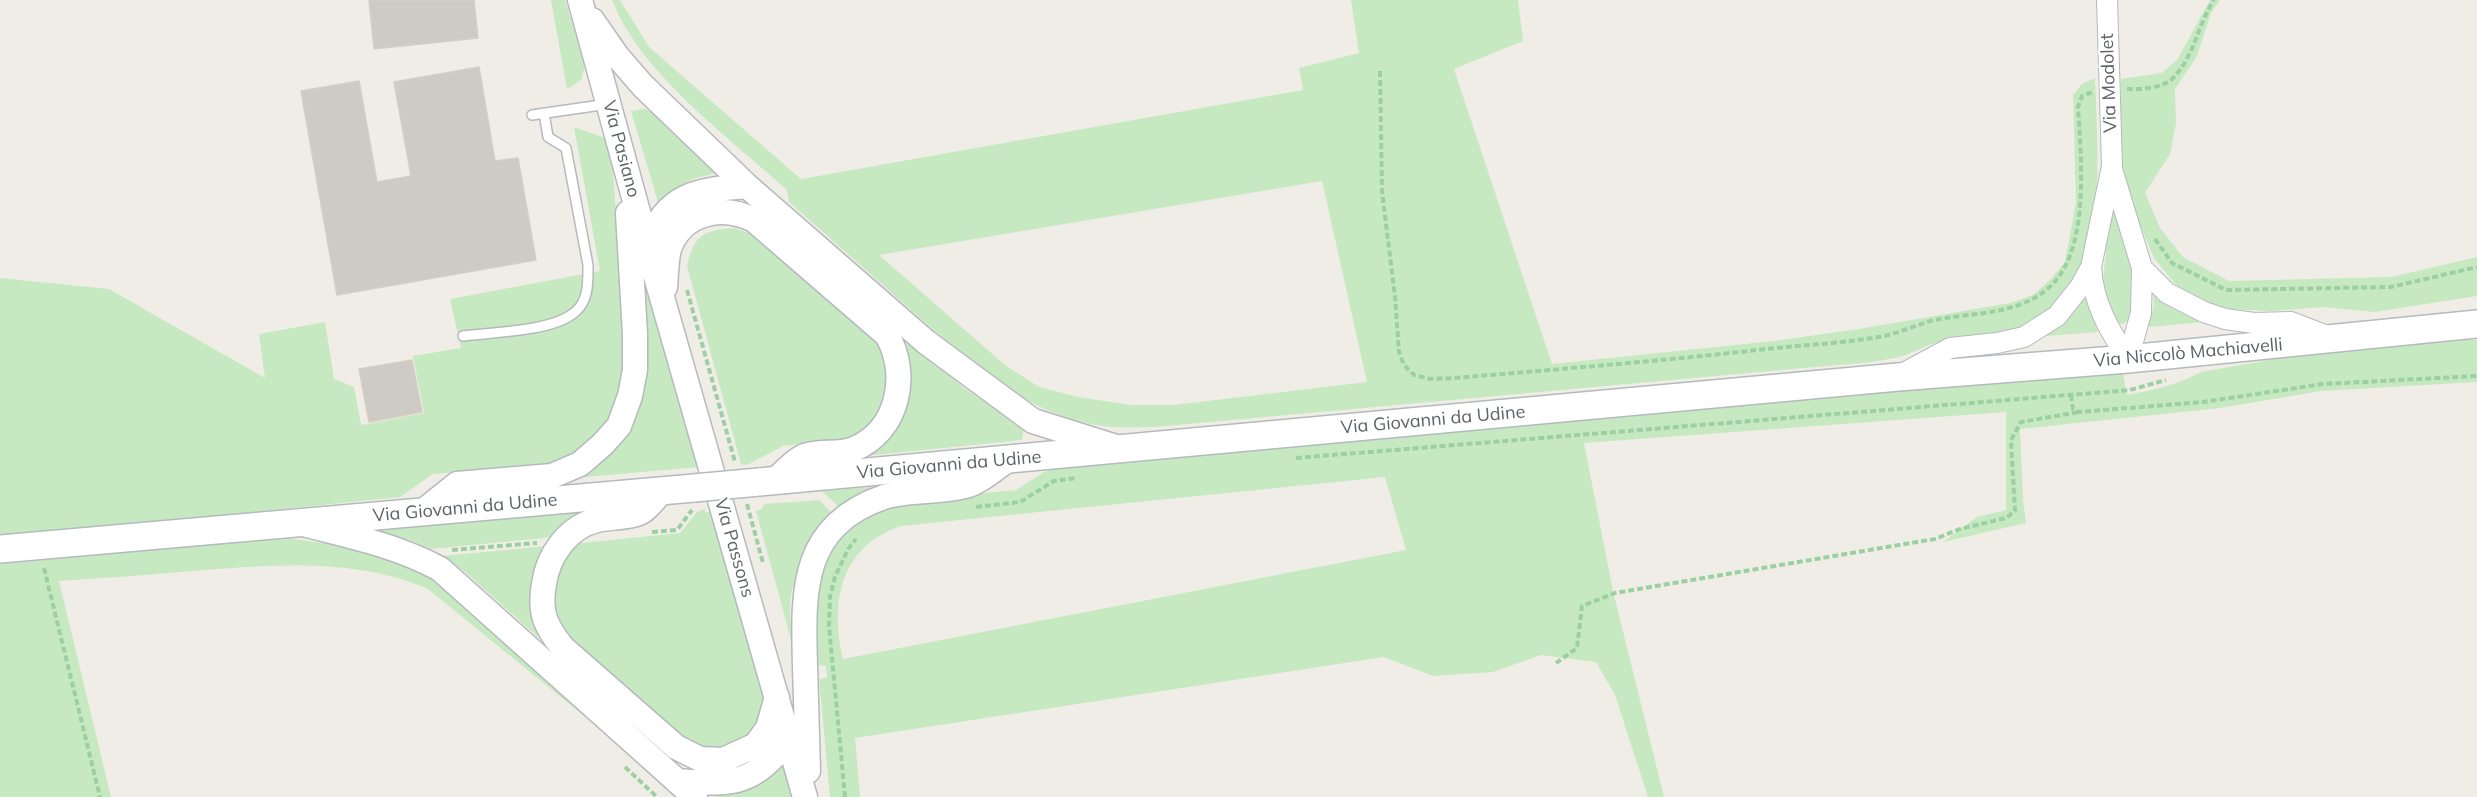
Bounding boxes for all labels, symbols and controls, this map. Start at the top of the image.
street label: Via Modolet [2096,33,2122,133]
street label: Via Pasiano [598,98,644,200]
street label: Via Niccolò Machiavelli [2093,334,2283,372]
street label: Via Giovanni da Udine [1340,401,1526,439]
street label: Via Giovanni da Udine [856,446,1042,484]
street label: Via Giovanni da Udine [372,489,558,527]
street label: Via Passons [710,496,758,600]

